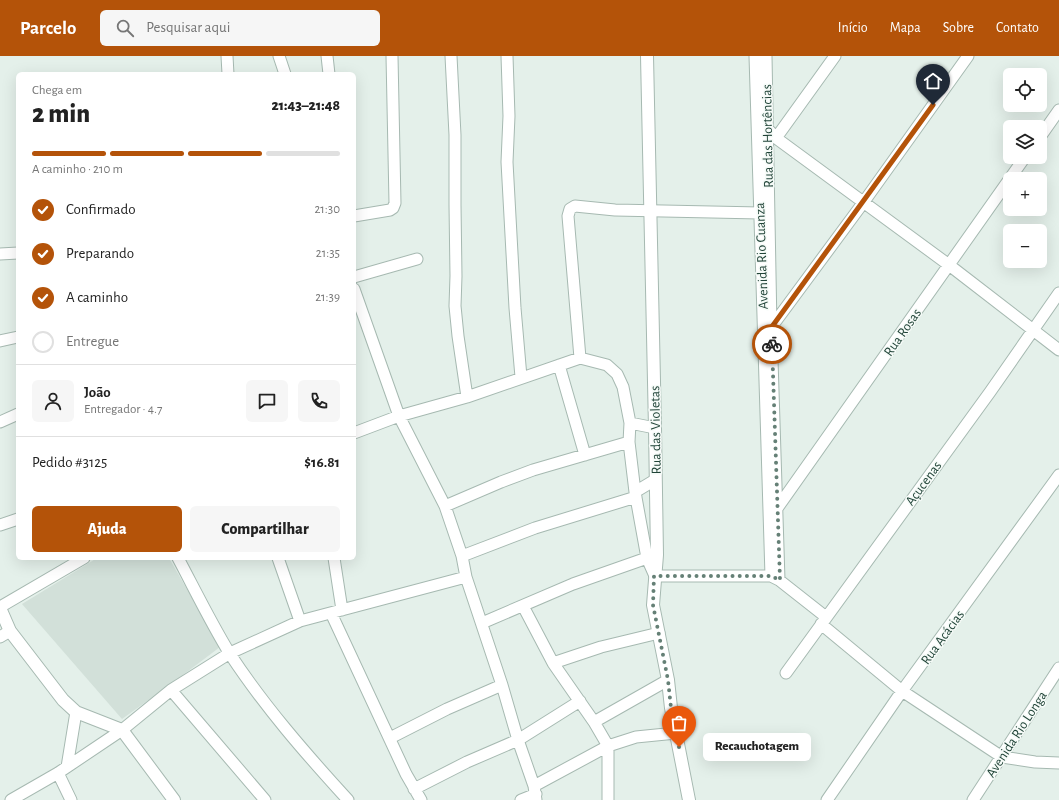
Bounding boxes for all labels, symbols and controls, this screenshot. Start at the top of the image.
search box [100,10,380,46]
icon: search [114,17,136,39]
text: Parcelo [20,19,76,38]
text: Pesquisar aqui [146,20,230,35]
text: Início [838,21,868,35]
text: Mapa [890,21,921,35]
text: Sobre [943,21,974,35]
text: Contato [996,21,1039,35]
pin [916,64,950,105]
map controls [1003,68,1047,268]
button: locate [1003,68,1047,112]
icon: home [922,70,944,92]
text: Chega em [32,84,82,97]
street label: Rua das Hortências [760,84,776,188]
text: 21:43–21:48 [271,98,340,113]
text: 2 min [32,101,90,127]
button: layers [1003,120,1047,164]
text: A caminho · 210 m [32,163,123,176]
button: + [1003,172,1047,216]
icon: check [32,199,54,221]
text: Confirmado [66,202,136,217]
street label: Avenida Rio Cuanza [753,202,771,310]
text: 21:30 [314,203,340,216]
button: − [1003,224,1047,268]
icon: check [32,243,54,265]
text: Preparando [66,246,134,261]
text: 21:35 [316,247,340,260]
icon: check [32,287,54,309]
text: A caminho [66,290,128,305]
text: 21:39 [315,291,340,304]
street label: Rua Rosas [881,306,924,359]
courier [752,324,792,364]
icon: bike [761,333,783,355]
text: Entregue [66,334,119,349]
button: person [32,380,74,422]
button: chat [246,380,288,422]
button: phone [298,380,340,422]
text: João [84,385,111,400]
street label: Rua das Violetas [648,385,664,475]
text: Entregador · 4.7 [84,403,162,416]
text: Pedido #3125 [32,455,107,470]
text: $16.81 [304,455,340,470]
street label: Açucenas [903,459,944,508]
button: Ajuda [32,506,182,552]
button: Compartilhar [190,506,340,552]
street label: Rua Acácias [919,608,967,667]
street label: Avenida Rio Longa [984,688,1050,780]
pin [662,706,696,747]
icon: bag [668,712,690,734]
callout: Recauchotagem [703,733,811,761]
text: Recauchotagem [715,740,799,753]

